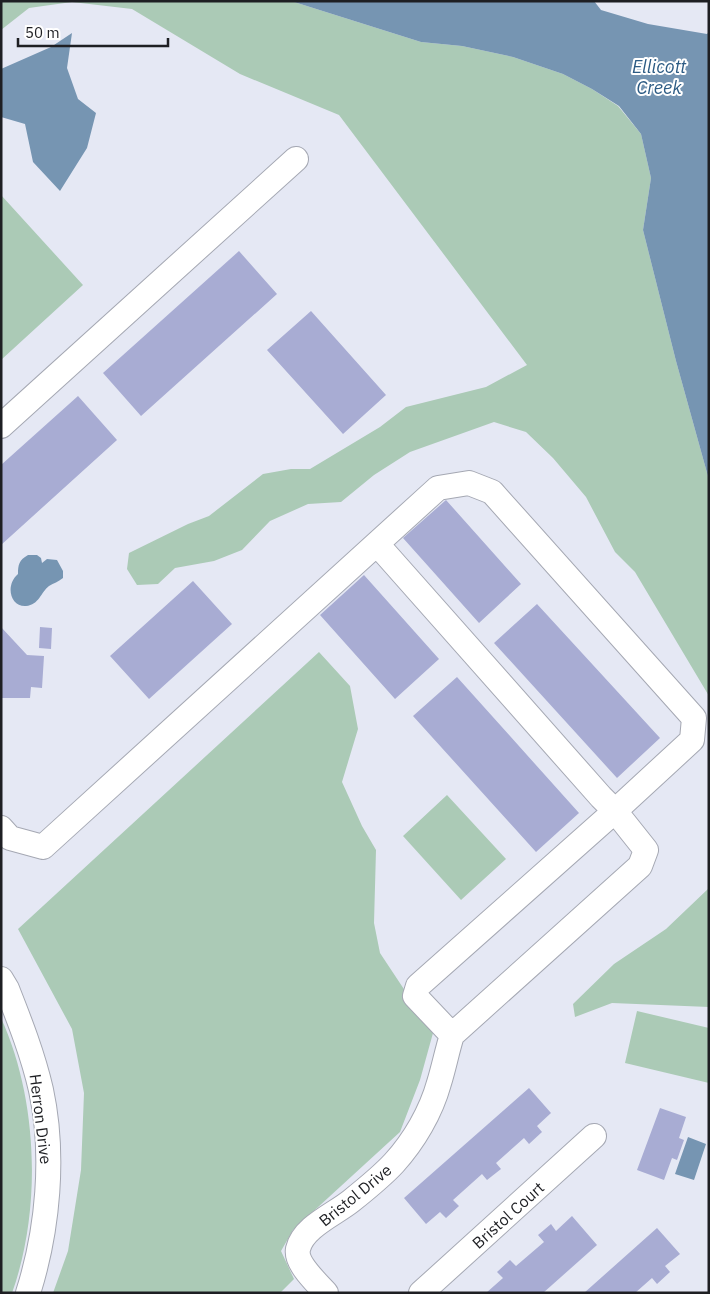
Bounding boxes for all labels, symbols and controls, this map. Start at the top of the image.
scale bar [18,15,168,47]
text: 50 m [25,23,60,42]
water label: Ellicott Creek [632,55,687,99]
street label: Herron Drive [26,1073,56,1165]
street label: Bristol Drive [315,1159,396,1230]
street label: Bristol Court [468,1177,548,1253]

